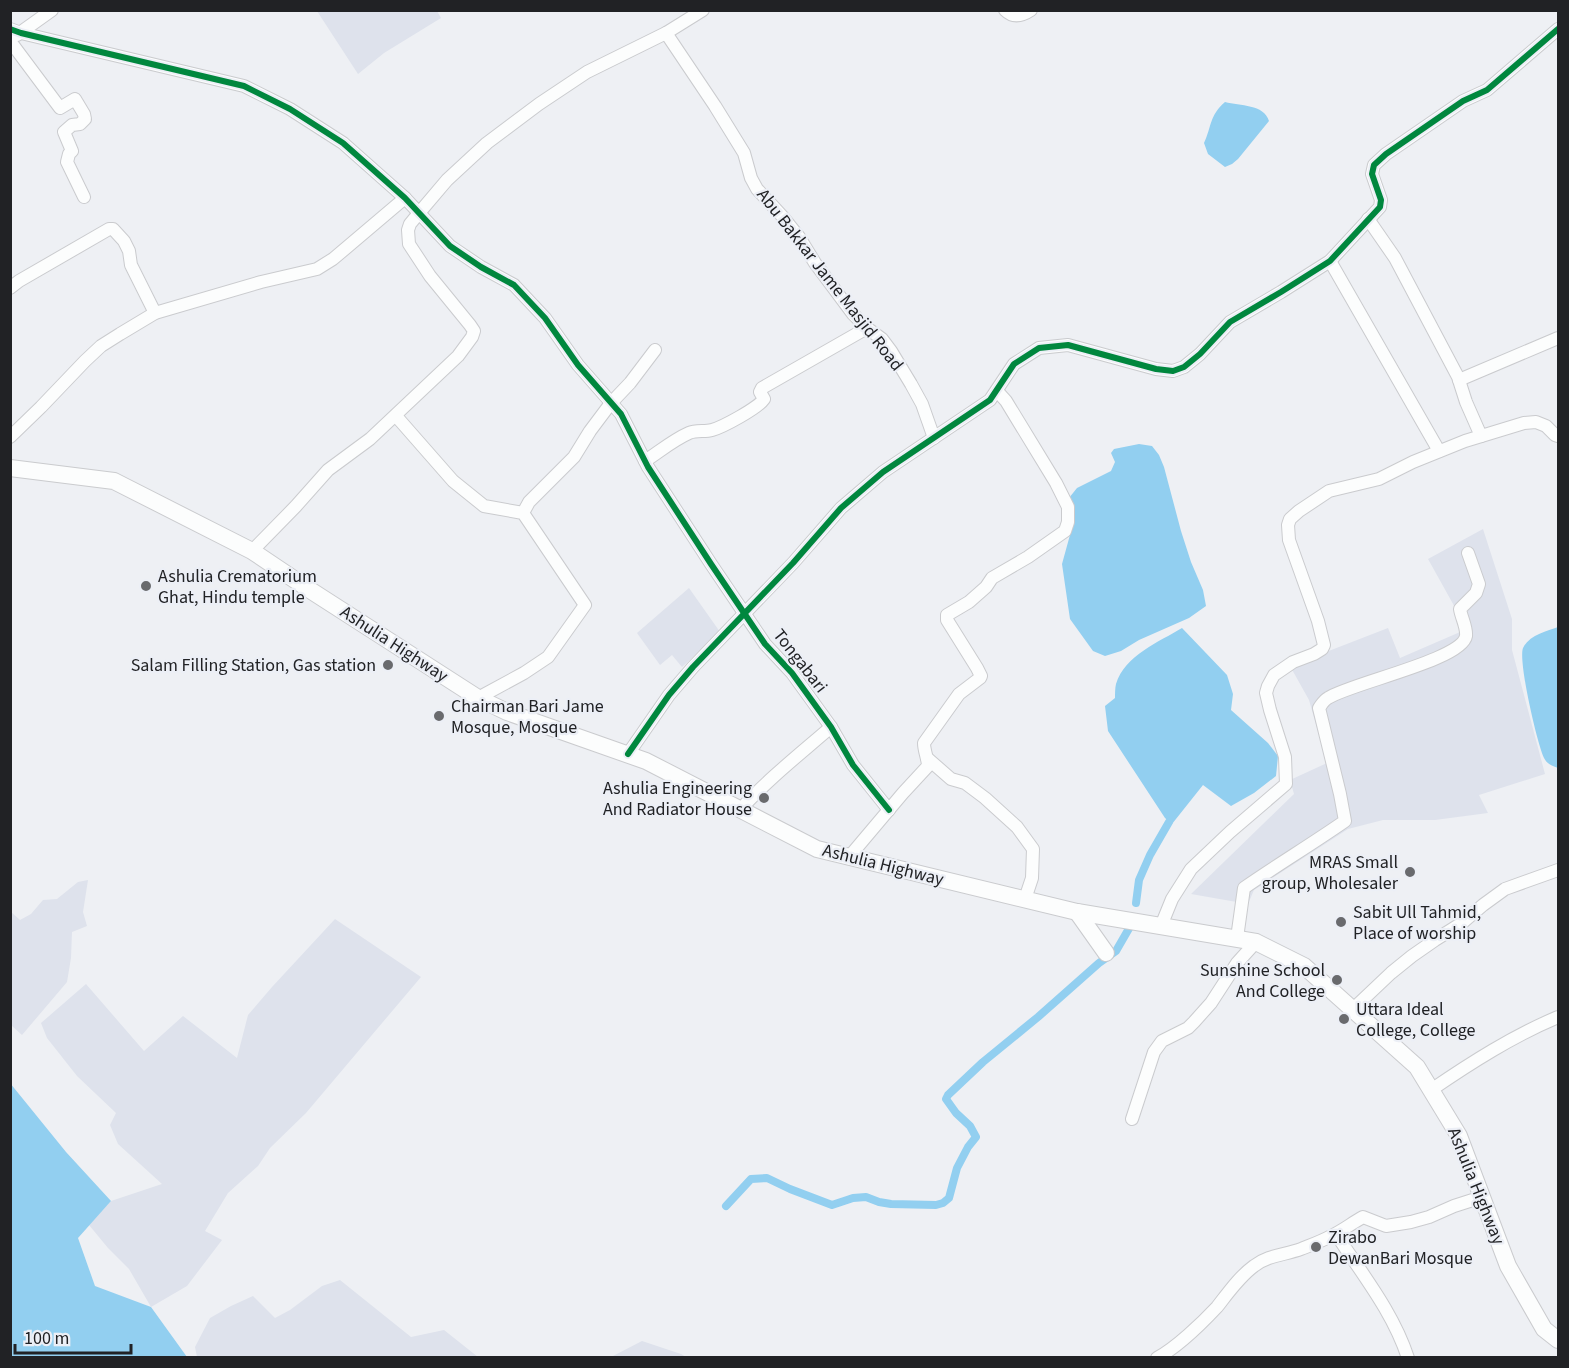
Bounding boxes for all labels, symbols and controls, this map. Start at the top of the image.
street label: Abu Bakkar Jame Masjid Road [751,184,909,376]
place label: Ashulia Crematorium Ghat, Hindu temple [158,564,317,610]
marker: Ashulia Crematorium Ghat, Hindu temple [139,579,153,593]
street label: Ashulia Highway [335,600,453,689]
street label: Tongabari [767,624,833,698]
place label: Salam Filling Station, Gas station [131,653,376,678]
marker: Salam Filling Station, Gas station [381,658,395,672]
place label: Chairman Bari Jame Mosque, Mosque [451,694,604,740]
marker: Chairman Bari Jame Mosque, Mosque [432,709,446,723]
place label: Ashulia Engineering And Radiator House [603,776,752,822]
marker: Ashulia Engineering And Radiator House [757,791,771,805]
street label: Ashulia Highway [820,838,947,892]
place label: MRAS Small group, Wholesaler [1262,850,1399,896]
marker: MRAS Small group, Wholesaler [1403,865,1417,879]
place label: Sabit Ull Tahmid, Place of worship [1353,900,1481,946]
marker: Sabit Ull Tahmid, Place of worship [1334,915,1348,929]
place label: Sunshine School And College [1200,958,1325,1004]
marker: Sunshine School And College [1330,973,1344,987]
place label: Uttara Ideal College, College [1356,997,1476,1043]
marker: Uttara Ideal College, College [1337,1012,1351,1026]
street label: Ashulia Highway [1441,1124,1511,1249]
place label: Zirabo DewanBari Mosque [1328,1225,1473,1271]
marker: Zirabo DewanBari Mosque [1309,1240,1323,1254]
scale bar [15,1317,130,1355]
text: 100 m [24,1326,69,1351]

